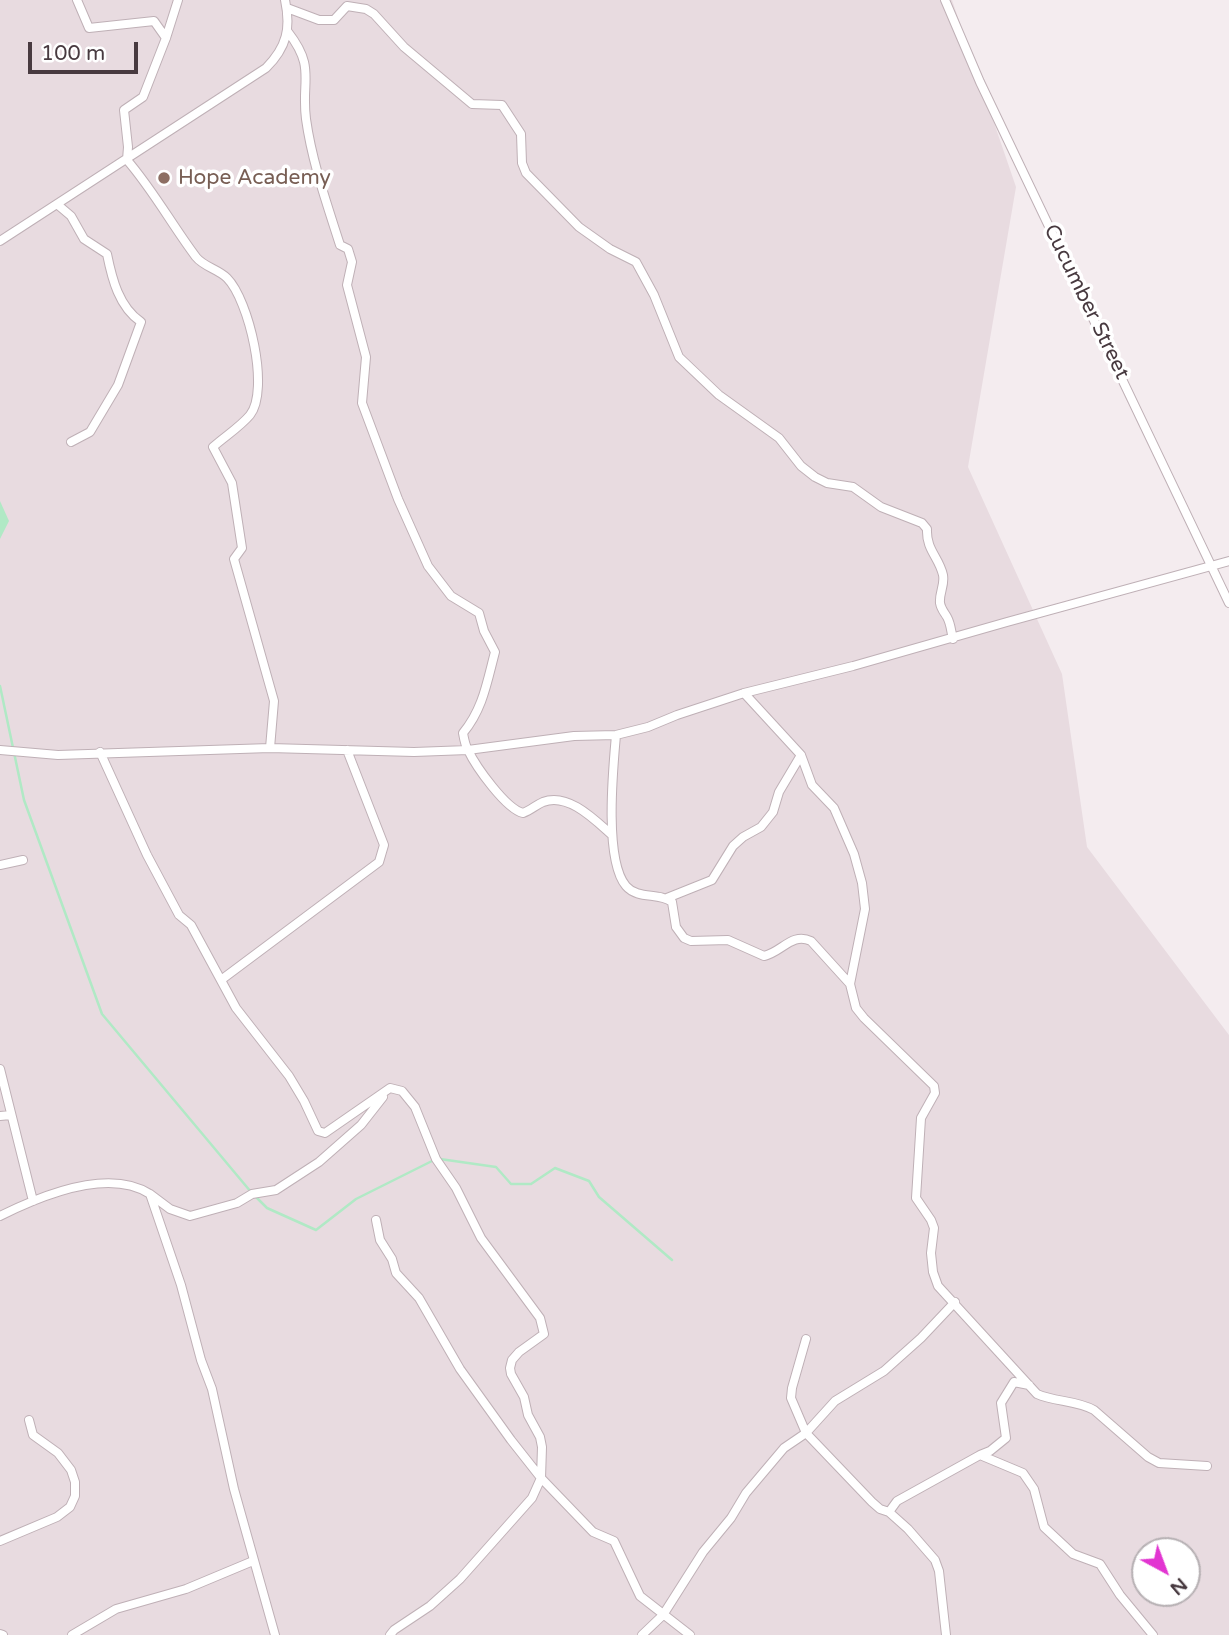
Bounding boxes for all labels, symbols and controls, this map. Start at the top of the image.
scale bar [32,28,142,72]
text: 100 m [41,41,105,66]
place label: Hope Academy [178,165,331,191]
marker: Hope Academy [156,170,172,186]
street label: Cucumber Street [1038,220,1134,384]
north arrow [1131,1537,1201,1607]
text: N [1165,1573,1191,1600]

